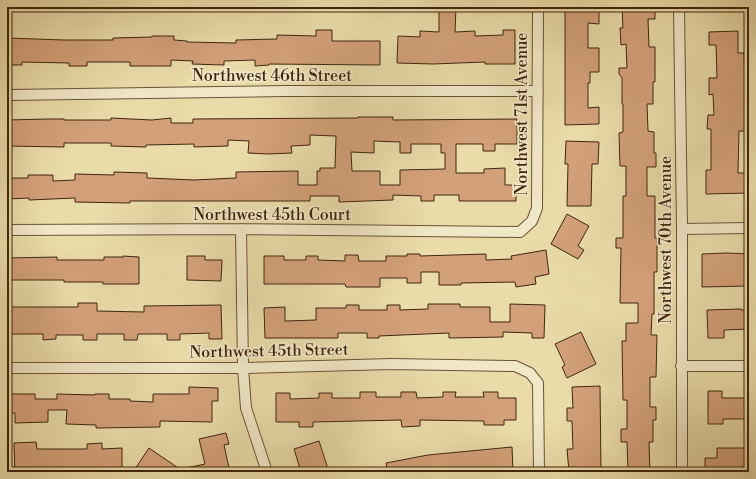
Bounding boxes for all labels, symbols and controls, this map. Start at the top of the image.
street label: Northwest 71st Avenue [512,33,532,195]
street label: Northwest 46th Street [192,66,352,86]
street label: Northwest 70th Avenue [656,156,676,324]
street label: Northwest 45th Court [193,205,351,225]
street label: Northwest 45th Street [189,340,349,362]

